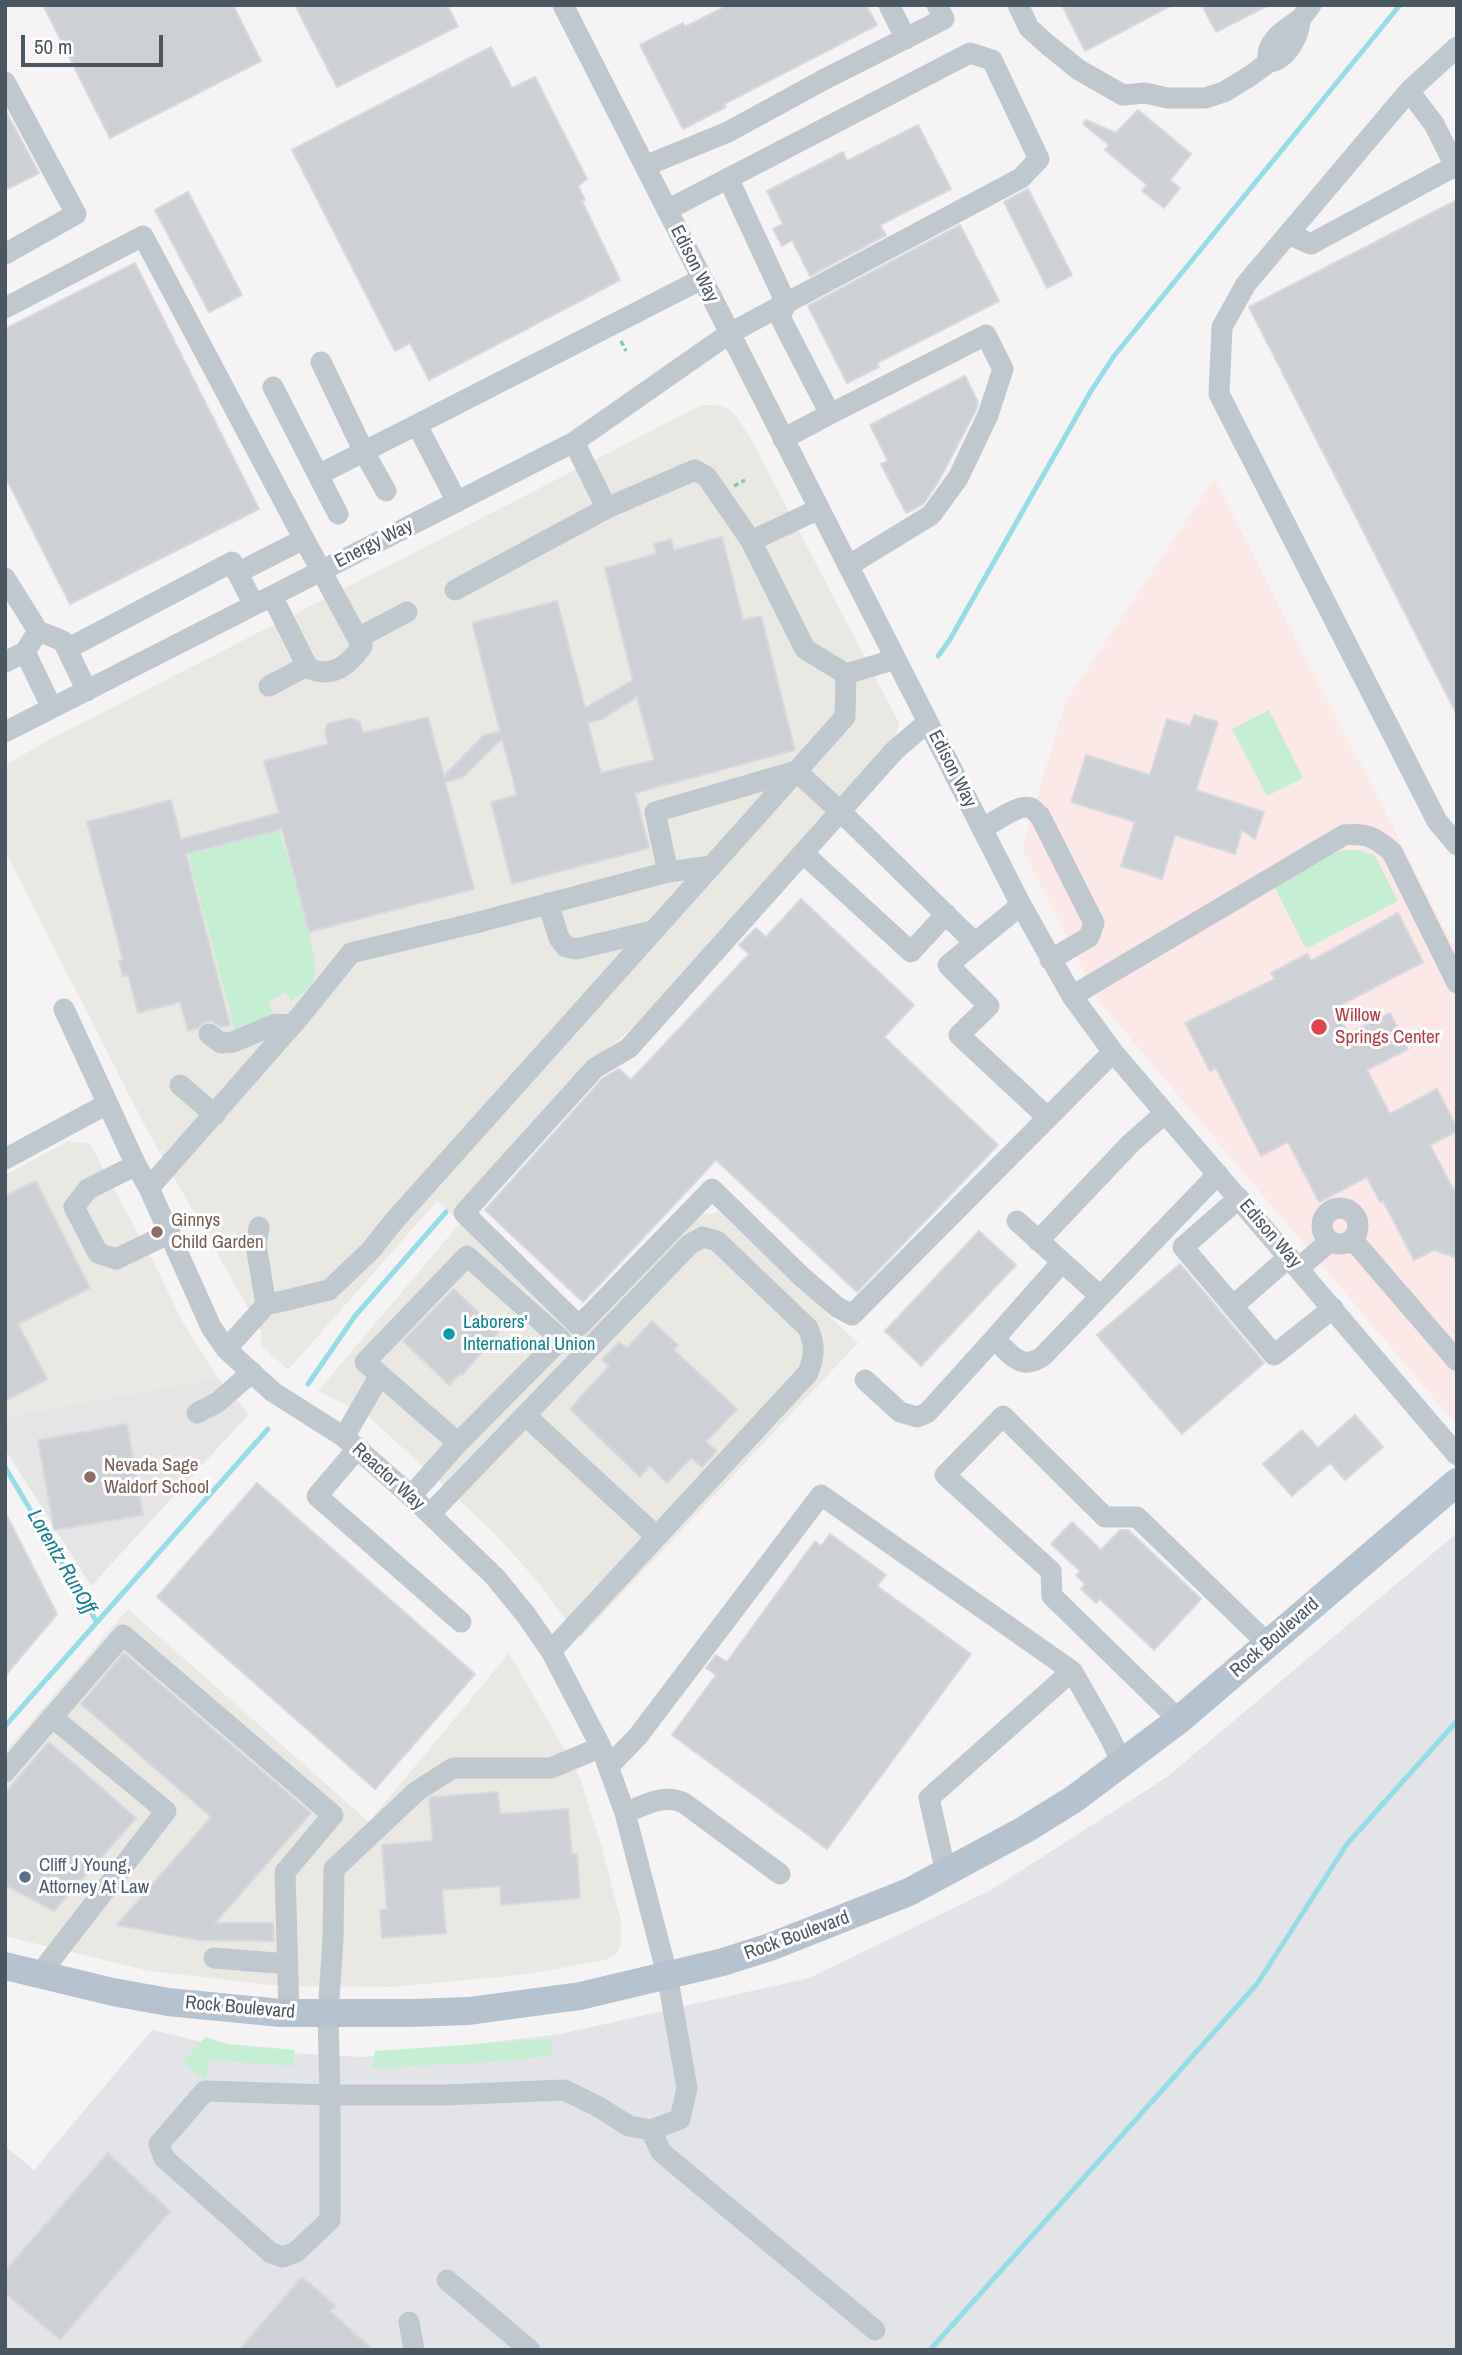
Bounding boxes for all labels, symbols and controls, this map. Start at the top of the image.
scale bar [24,21,166,65]
text: 50 m [34,32,72,61]
street label: Edison Way [665,222,723,306]
street label: Energy Way [331,515,417,573]
street label: Edison Way [923,727,981,811]
place label: Willow Springs Center [1335,1005,1440,1049]
marker: Willow Springs Center [1309,1017,1329,1037]
street label: Edison Way [1234,1195,1306,1273]
place label: Ginnys Child Garden [171,1210,264,1254]
marker: Ginnys Child Garden [149,1224,165,1240]
place label: Laborers' International Union [463,1312,596,1356]
marker: Laborers' International Union [441,1326,457,1342]
street label: Reactor Way [347,1439,429,1515]
place label: Nevada Sage Waldorf School [104,1455,209,1499]
marker: Nevada Sage Waldorf School [82,1469,98,1485]
water label: Lorentz RunOff [21,1505,101,1619]
street label: Rock Boulevard [1226,1593,1324,1683]
place label: Cliff J Young, Attorney At Law [39,1855,149,1899]
marker: Cliff J Young, Attorney At Law [17,1869,33,1885]
street label: Rock Boulevard [741,1906,853,1966]
street label: Rock Boulevard [184,1992,296,2024]

